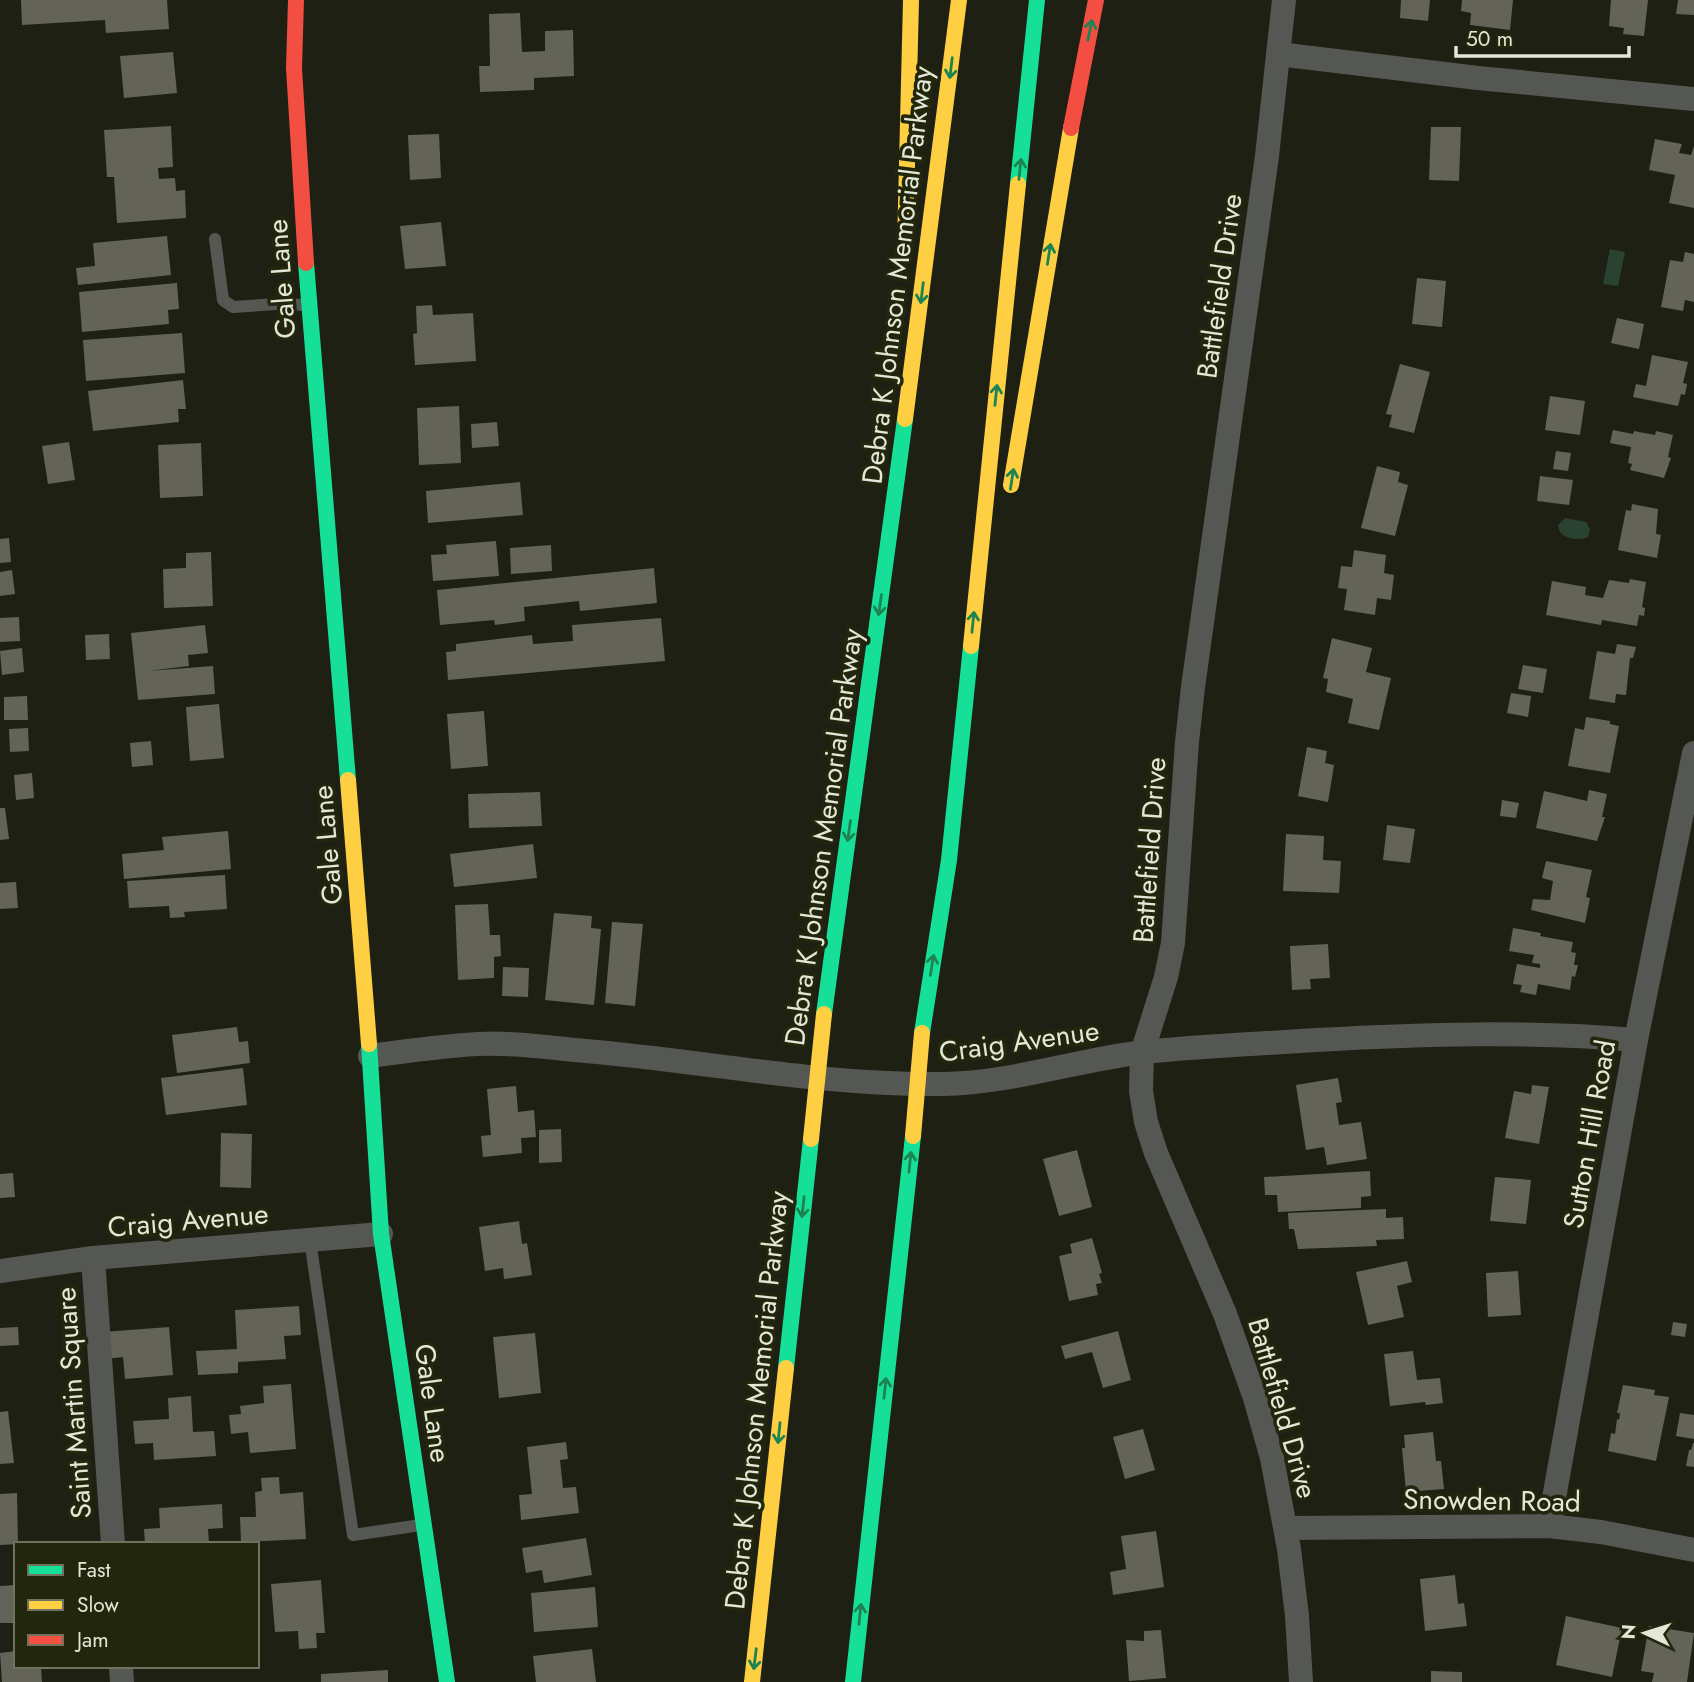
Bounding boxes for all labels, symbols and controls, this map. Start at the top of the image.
scale bar [1456,14,1629,58]
one-way arrow [1083,19,1097,42]
text: 50 m [1466,24,1513,54]
one-way arrow [944,56,957,79]
street label: Debra K Johnson Memorial Parkway [852,63,944,486]
one-way arrow [1013,158,1026,181]
street label: Battlefield Drive [1186,191,1253,381]
street label: Gale Lane [257,218,306,340]
one-way arrow [1043,243,1056,266]
one-way arrow [915,281,928,304]
one-way arrow [990,384,1003,407]
one-way arrow [1006,468,1019,490]
one-way arrow [874,593,887,616]
one-way arrow [967,611,980,633]
street label: Debra K Johnson Memorial Parkway [774,625,873,1048]
street label: Battlefield Drive [1123,756,1176,944]
street label: Gale Lane [302,784,353,906]
one-way arrow [842,819,855,841]
one-way arrow [926,955,939,977]
street label: Craig Avenue [936,1010,1102,1073]
street label: Sutton Hill Road [1553,1037,1626,1232]
one-way arrow [904,1151,917,1174]
street label: Debra K Johnson Memorial Parkway [714,1188,799,1611]
street label: Craig Avenue [106,1193,270,1248]
one-way arrow [797,1195,810,1217]
street label: Saint Martin Square [45,1286,102,1520]
street label: Battlefield Drive [1237,1313,1328,1503]
street label: Gale Lane [404,1341,461,1465]
one-way arrow [879,1377,892,1400]
one-way arrow [772,1421,785,1444]
street label: Snowden Road [1403,1478,1581,1523]
legend [14,1542,259,1668]
text: Fast [77,1555,110,1585]
text: Slow [77,1590,119,1620]
north arrow [1610,1598,1680,1668]
one-way arrow [854,1603,867,1626]
text: N [1615,1623,1643,1640]
text: Jam [74,1625,109,1655]
one-way arrow [748,1647,761,1670]

